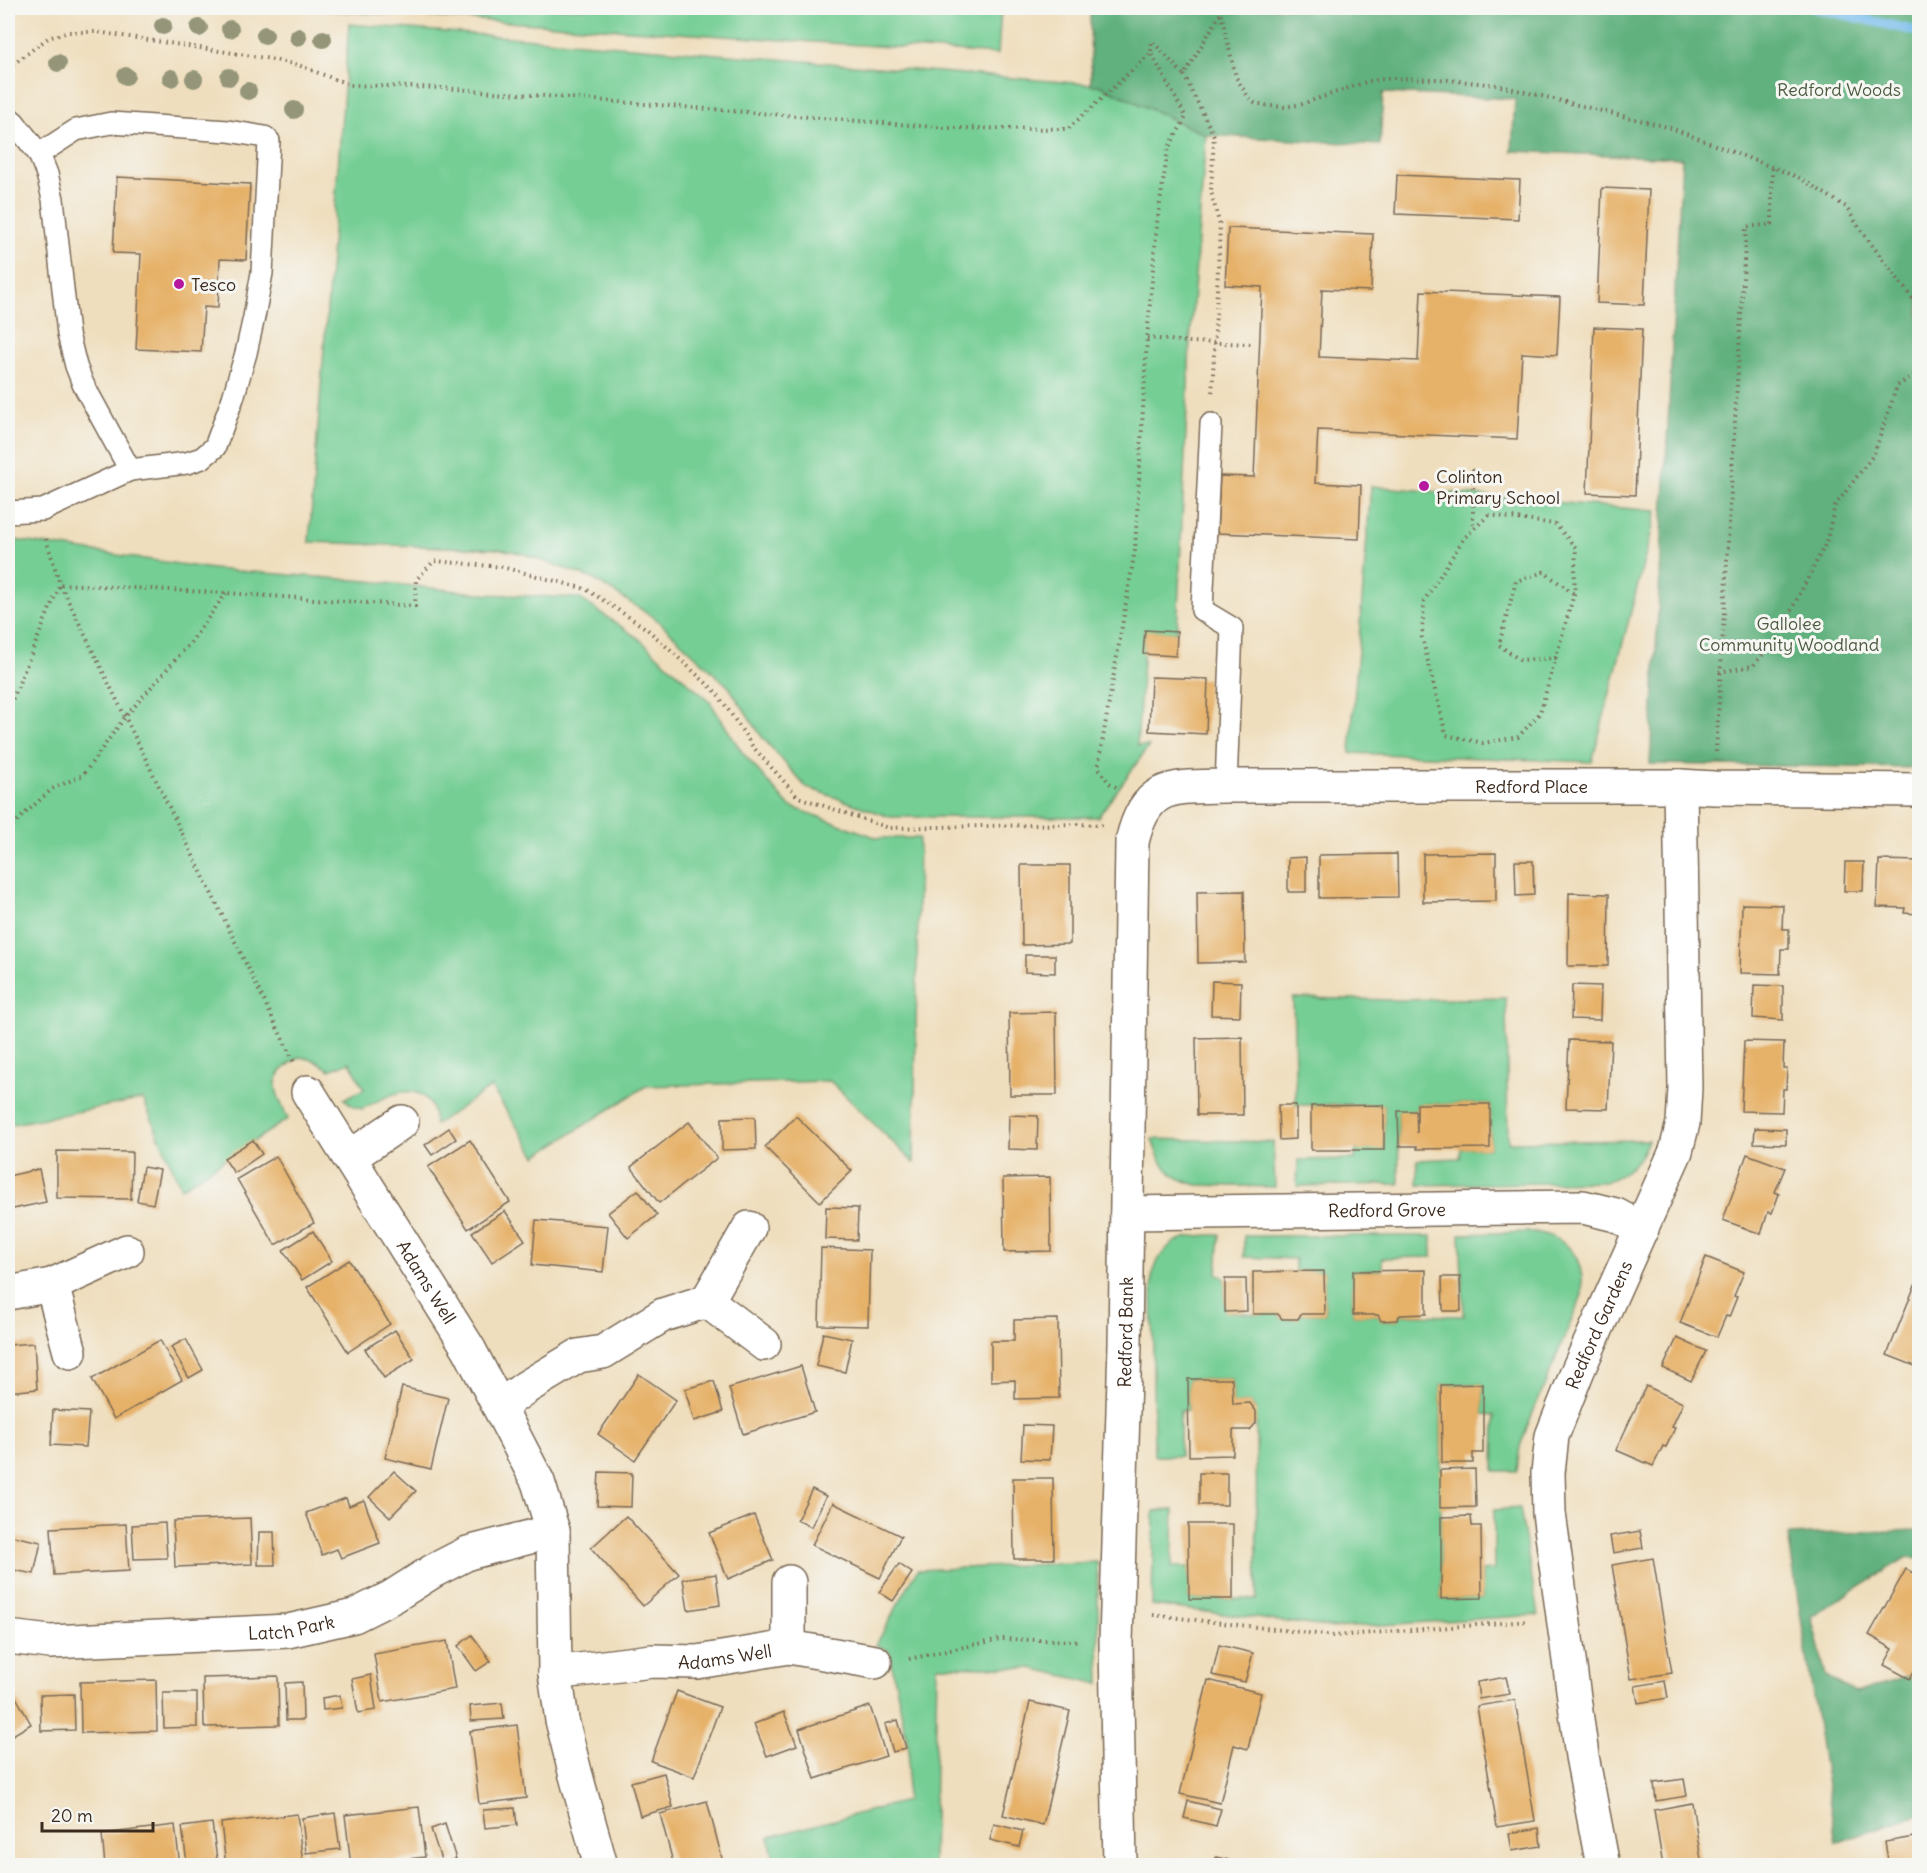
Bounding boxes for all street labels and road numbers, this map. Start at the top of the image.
street label: Redford Place [1475,775,1588,798]
street label: Redford Grove [1328,1197,1446,1222]
street label: Adams Well [392,1236,462,1328]
street label: Redford Gardens [1560,1257,1637,1392]
street label: Redford Bank [1112,1277,1137,1388]
street label: Latch Park [247,1609,336,1644]
street label: Adams Well [678,1639,773,1674]

